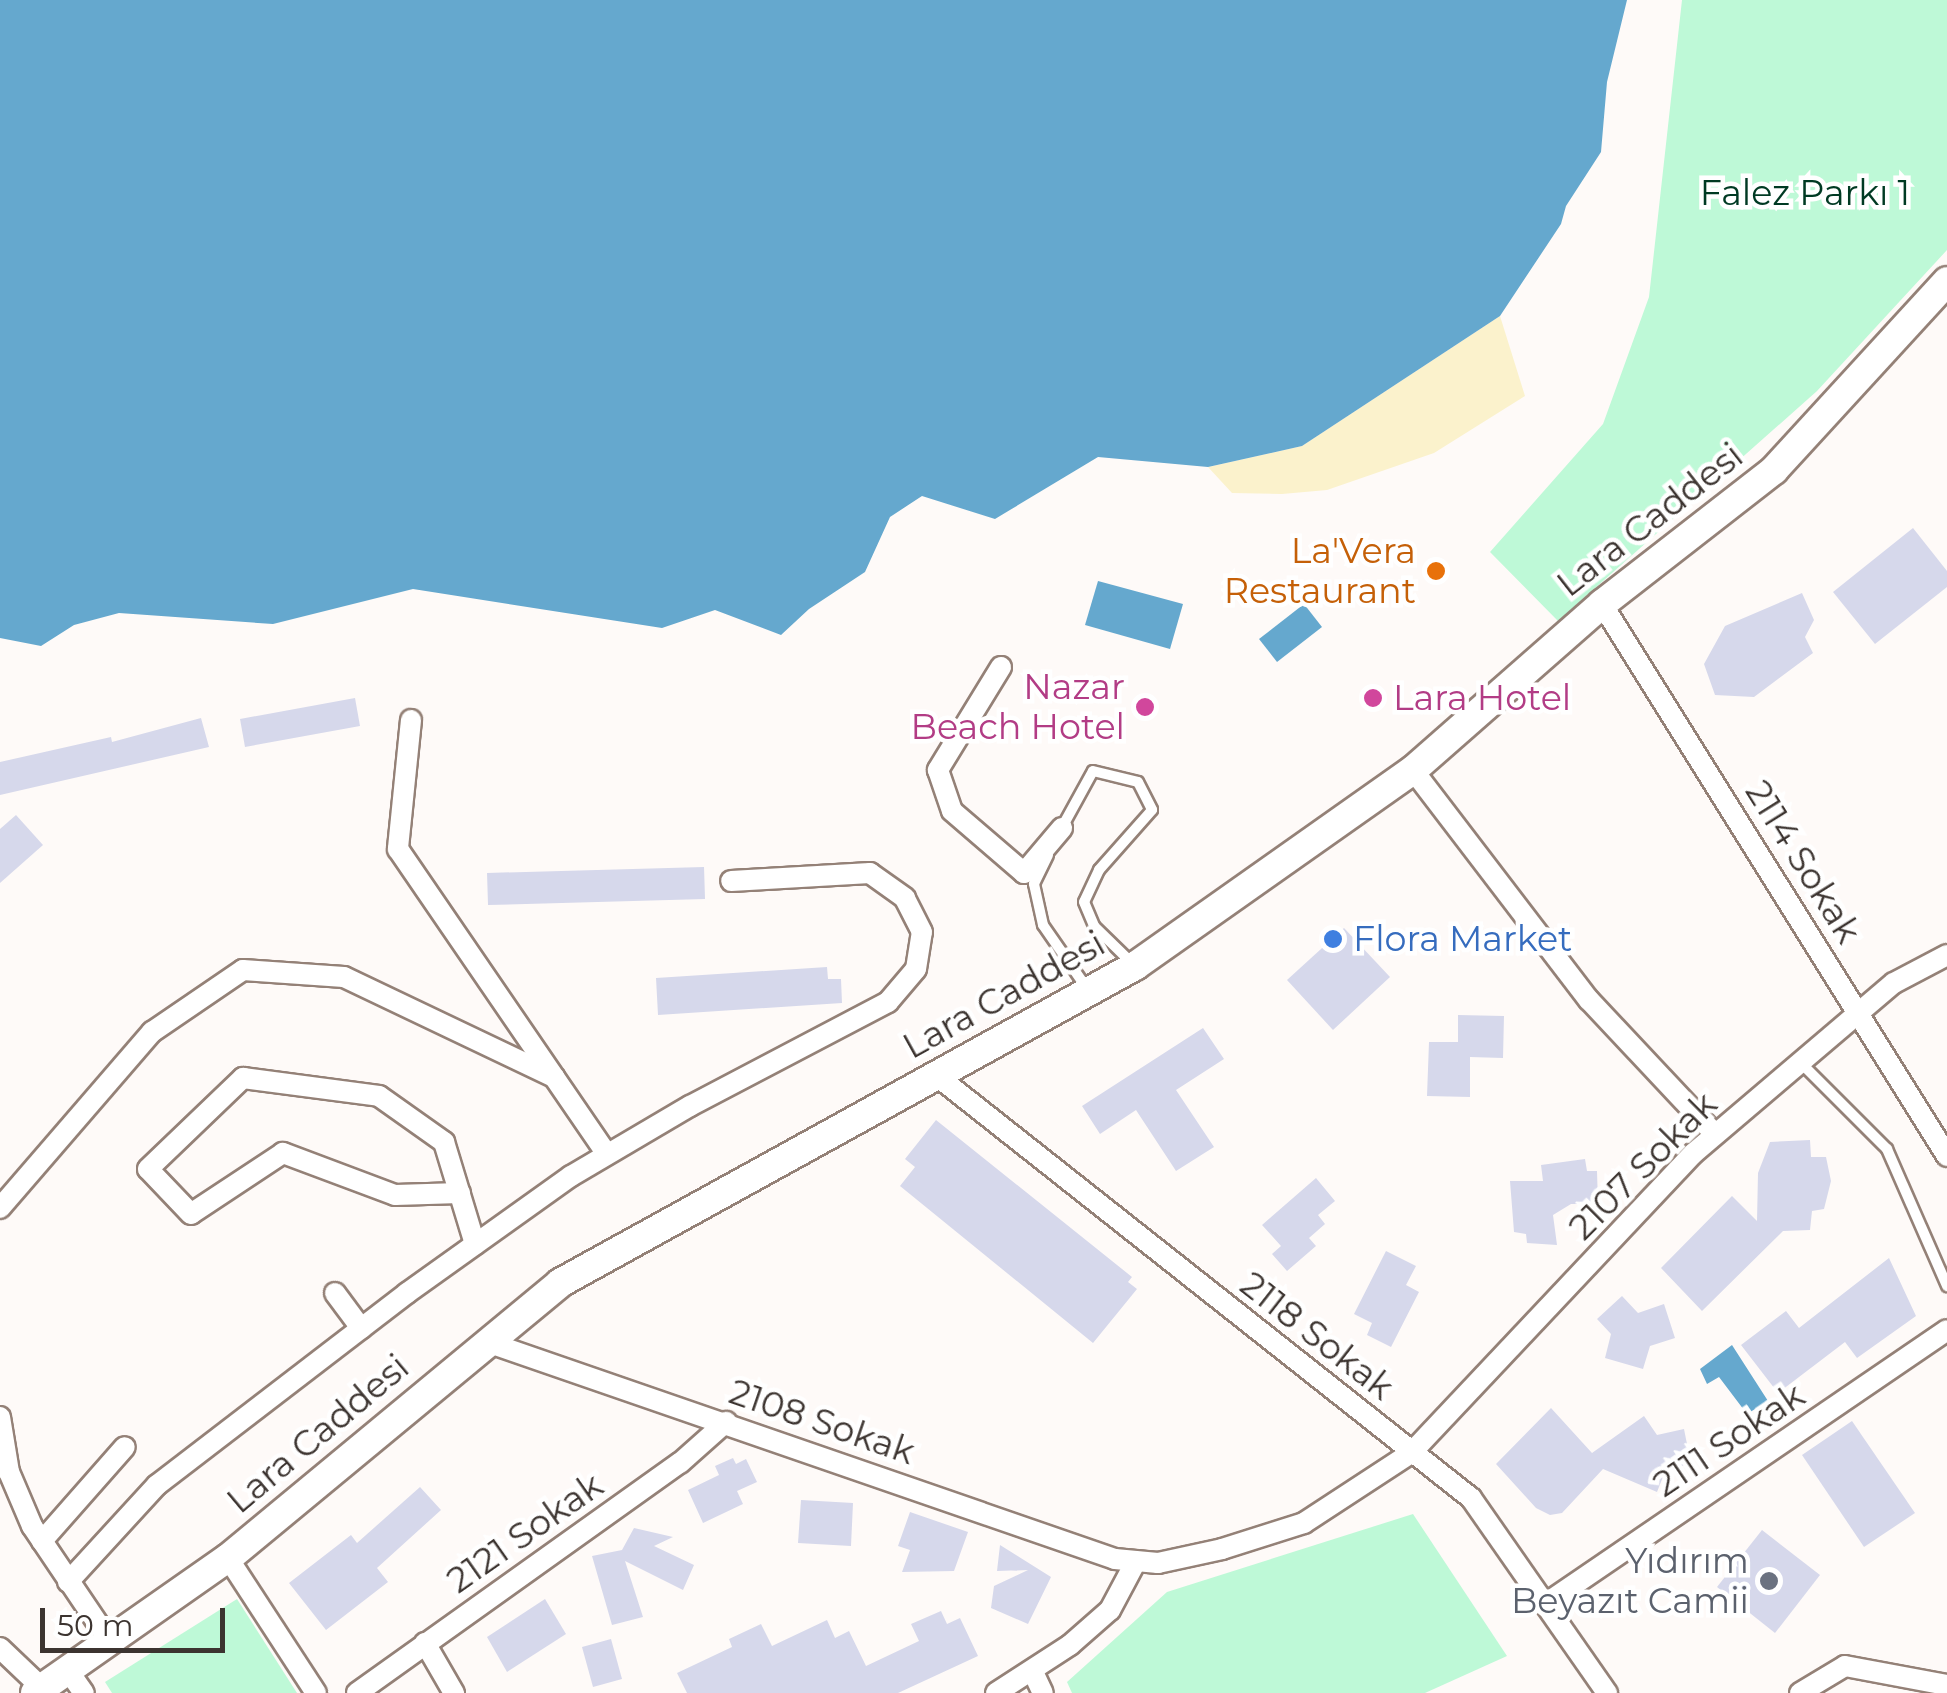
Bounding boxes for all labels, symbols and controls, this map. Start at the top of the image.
park label: Falez Parkı 1 [1700,172,1910,214]
street label: Lara Caddesi [1549,435,1751,605]
place label: La'Vera Restaurant [1224,530,1416,612]
marker: La'Vera Restaurant [1425,560,1447,582]
place label: Nazar Beach Hotel [911,666,1125,748]
place label: Lara Hotel [1393,677,1571,719]
marker: Lara Hotel [1362,687,1384,709]
marker: Nazar Beach Hotel [1134,696,1156,718]
street label: 2114 Sokak [1737,773,1869,951]
place label: Flora Market [1353,918,1572,960]
street label: Lara Caddesi [896,922,1112,1068]
marker: Flora Market [1322,928,1344,950]
street label: 2107 Sokak [1561,1084,1725,1248]
street label: 2118 Sokak [1232,1263,1402,1409]
street label: Lara Caddesi [219,1346,417,1522]
street label: 2108 Sokak [724,1371,920,1473]
street label: 2111 Sokak [1646,1374,1812,1506]
street label: 2121 Sokak [439,1464,611,1602]
place label: Yıdırım Beyazıt Camii [1511,1540,1749,1622]
marker: Yıdırım Beyazıt Camii [1758,1570,1780,1592]
scale bar [45,1588,230,1650]
text: 50 m [57,1607,134,1644]

